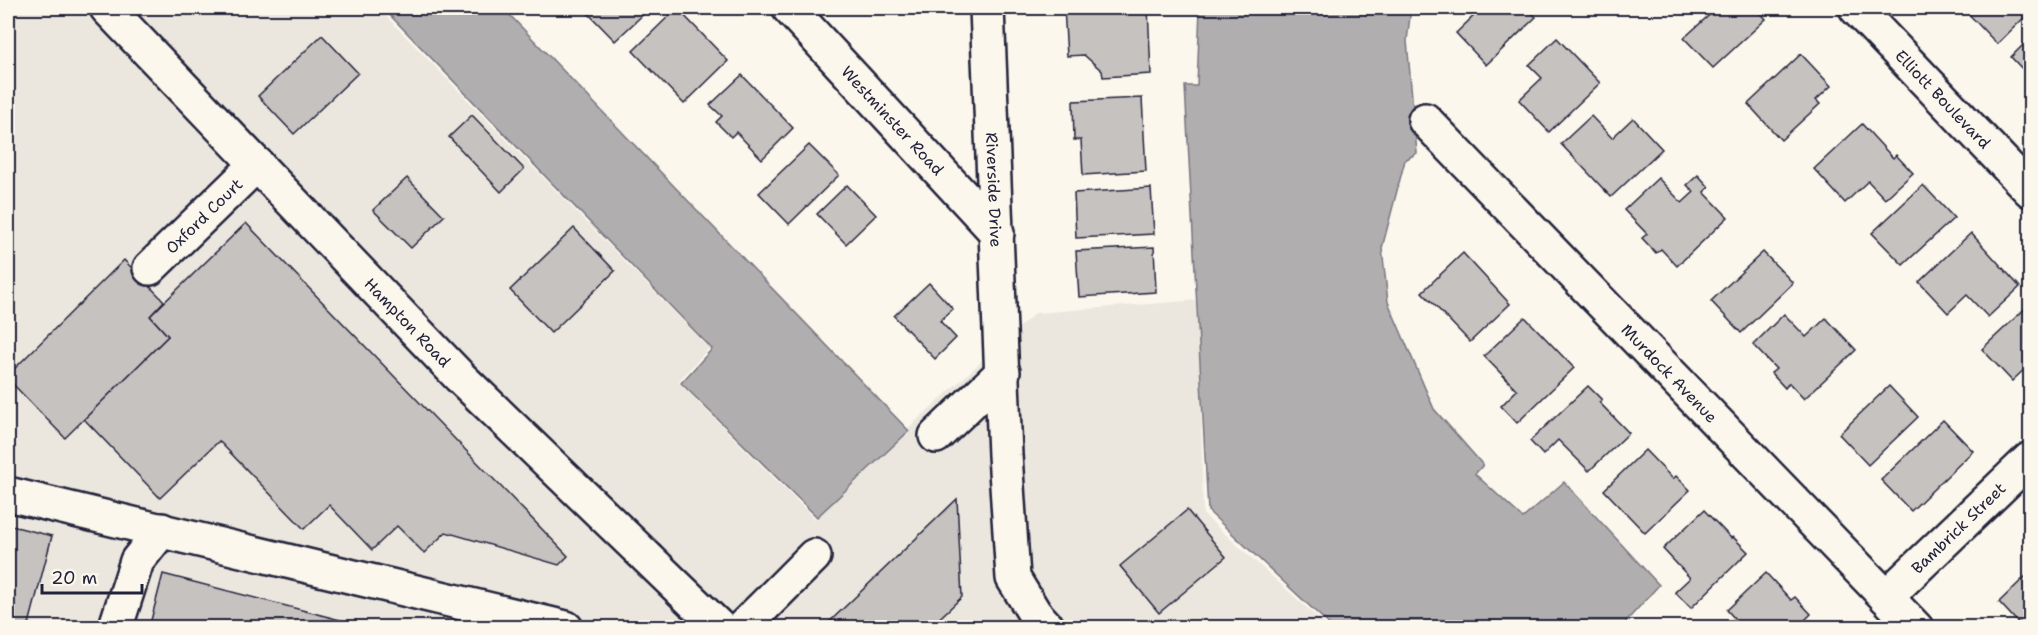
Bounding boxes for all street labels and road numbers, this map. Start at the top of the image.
street label: Elliott Boulevard [1891,45,1995,153]
street label: Westminster Road [837,61,949,180]
street label: Riverside Drive [982,132,1007,248]
street label: Oxford Court [161,173,247,258]
street label: Hampton Road [360,273,455,371]
street label: Murdock Avenue [1617,319,1722,427]
street label: Bambrick Street [1906,478,2010,578]

